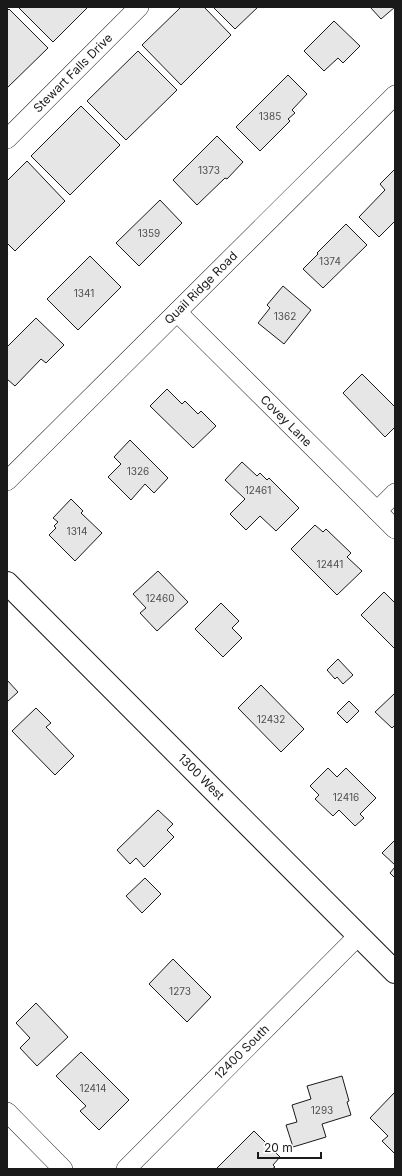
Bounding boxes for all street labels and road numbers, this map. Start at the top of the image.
street label: Stewart Falls Drive [30,30,115,115]
street label: Quail Ridge Road [161,248,240,327]
street label: Covey Lane [257,392,315,450]
street label: 1300 West [175,750,228,803]
street label: 12400 South [211,1021,272,1082]

